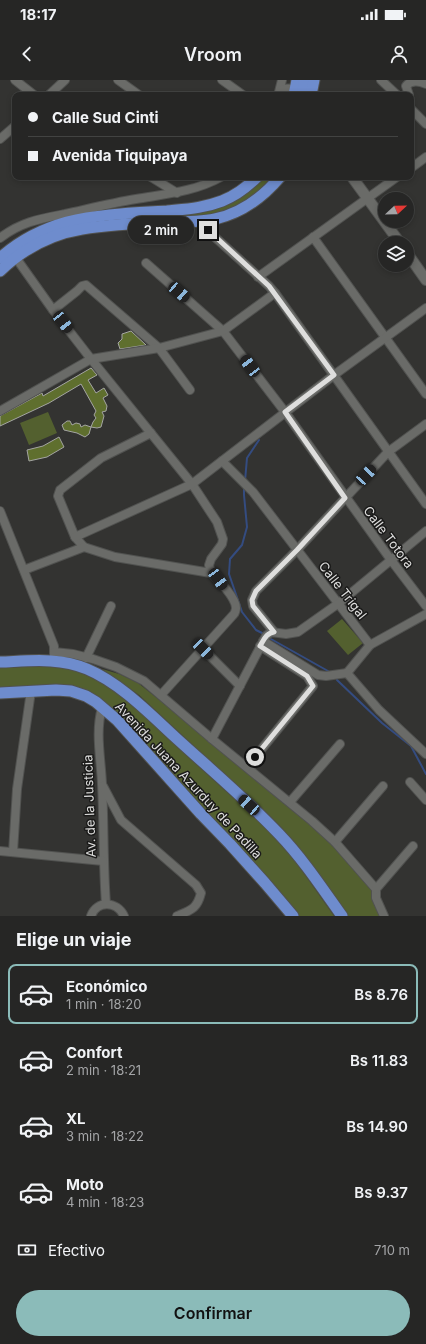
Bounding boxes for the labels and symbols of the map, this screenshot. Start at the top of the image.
north arrow [378,192,414,228]
callout: 2 min [128,216,194,244]
route end [199,221,217,239]
car [166,280,192,304]
car [51,309,75,335]
car [238,353,262,379]
car [353,462,379,488]
street label: Calle Totora [360,503,418,571]
street label: Calle Trigal [316,558,370,622]
car [206,566,230,592]
car [190,636,216,662]
street label: Avenida Juana Azurduy de Padilla [112,698,266,862]
route start [246,748,264,766]
street label: Av. de la Justicia [79,754,99,858]
car [236,793,262,817]

